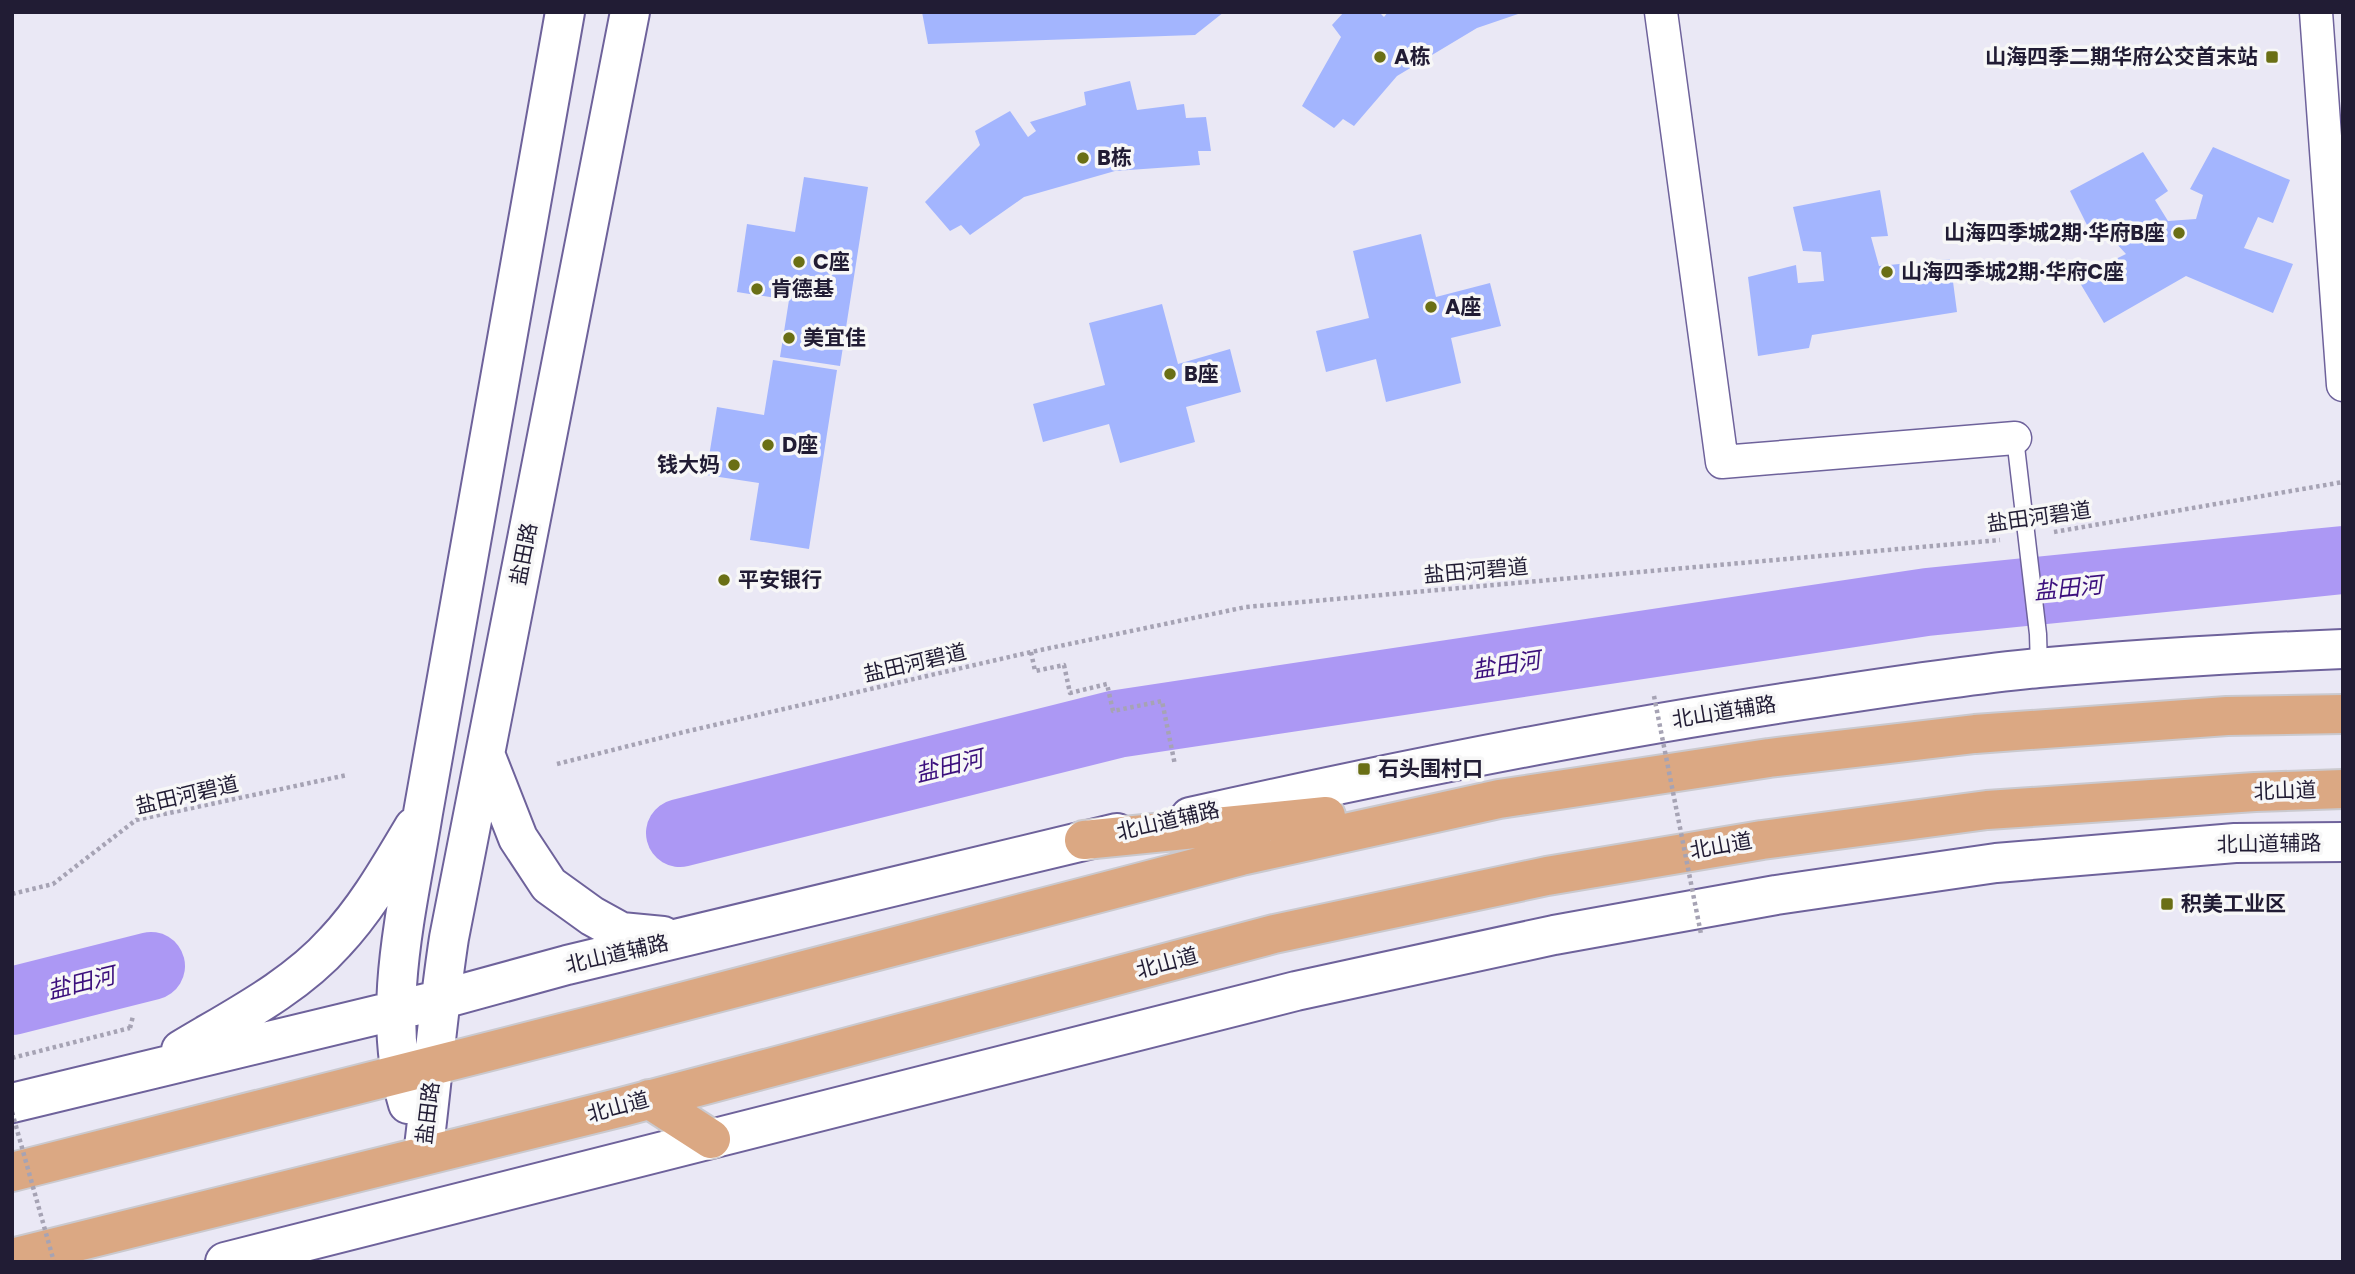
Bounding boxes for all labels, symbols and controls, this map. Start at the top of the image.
place label: A栋 [1394,42,1430,71]
place label: 山海四季二期华府公交首末站 [1985,42,2258,71]
marker: A栋 [1372,49,1388,65]
marker: 山海四季二期华府公交首末站 [2264,49,2280,65]
place label: B栋 [1097,143,1132,172]
marker: B栋 [1075,150,1091,166]
place label: 山海四季城2期·华府B座 [1944,218,2165,247]
marker: 山海四季城2期·华府B座 [2171,225,2187,241]
place label: C座 [813,247,850,276]
marker: C座 [791,254,807,270]
place label: 山海四季城2期·华府C座 [1901,257,2124,286]
marker: 山海四季城2期·华府C座 [1879,264,1895,280]
place label: 肯德基 [771,274,834,303]
marker: 肯德基 [749,281,765,297]
place label: A座 [1445,292,1481,321]
marker: A座 [1423,299,1439,315]
place label: 美宜佳 [803,323,866,352]
marker: 美宜佳 [781,330,797,346]
place label: B座 [1184,359,1219,388]
marker: B座 [1162,366,1178,382]
place label: D座 [782,430,818,459]
marker: D座 [760,437,776,453]
place label: 钱大妈 [657,450,720,479]
marker: 钱大妈 [726,457,742,473]
street label: 盐田河碧道 [1985,495,2093,538]
street label: 盐田路 [503,520,544,588]
street label: 盐田河碧道 [1422,551,1530,590]
place label: 平安银行 [738,565,822,594]
water label: 盐田河 [2032,568,2108,608]
marker: 平安银行 [716,572,732,588]
street label: 盐田河碧道 [860,637,969,688]
water label: 盐田河 [1469,643,1547,686]
street label: 北山道辅路 [1670,689,1778,734]
water label: 盐田河 [912,741,990,790]
place label: 石头围村口 [1378,754,1483,783]
marker: 石头围村口 [1356,761,1372,777]
street label: 盐田河碧道 [132,769,241,820]
street label: 北山道 [2253,775,2317,806]
street label: 北山道辅路 [1113,795,1222,846]
street label: 北山道 [1687,826,1754,865]
street label: 北山道辅路 [2216,828,2322,859]
place label: 积美工业区 [2181,889,2286,918]
marker: 积美工业区 [2159,896,2175,912]
street label: 北山道辅路 [562,928,671,979]
street label: 北山道 [1133,940,1201,985]
water label: 盐田河 [44,958,122,1007]
street label: 盐田路 [409,1080,446,1146]
street label: 北山道 [584,1084,652,1129]

